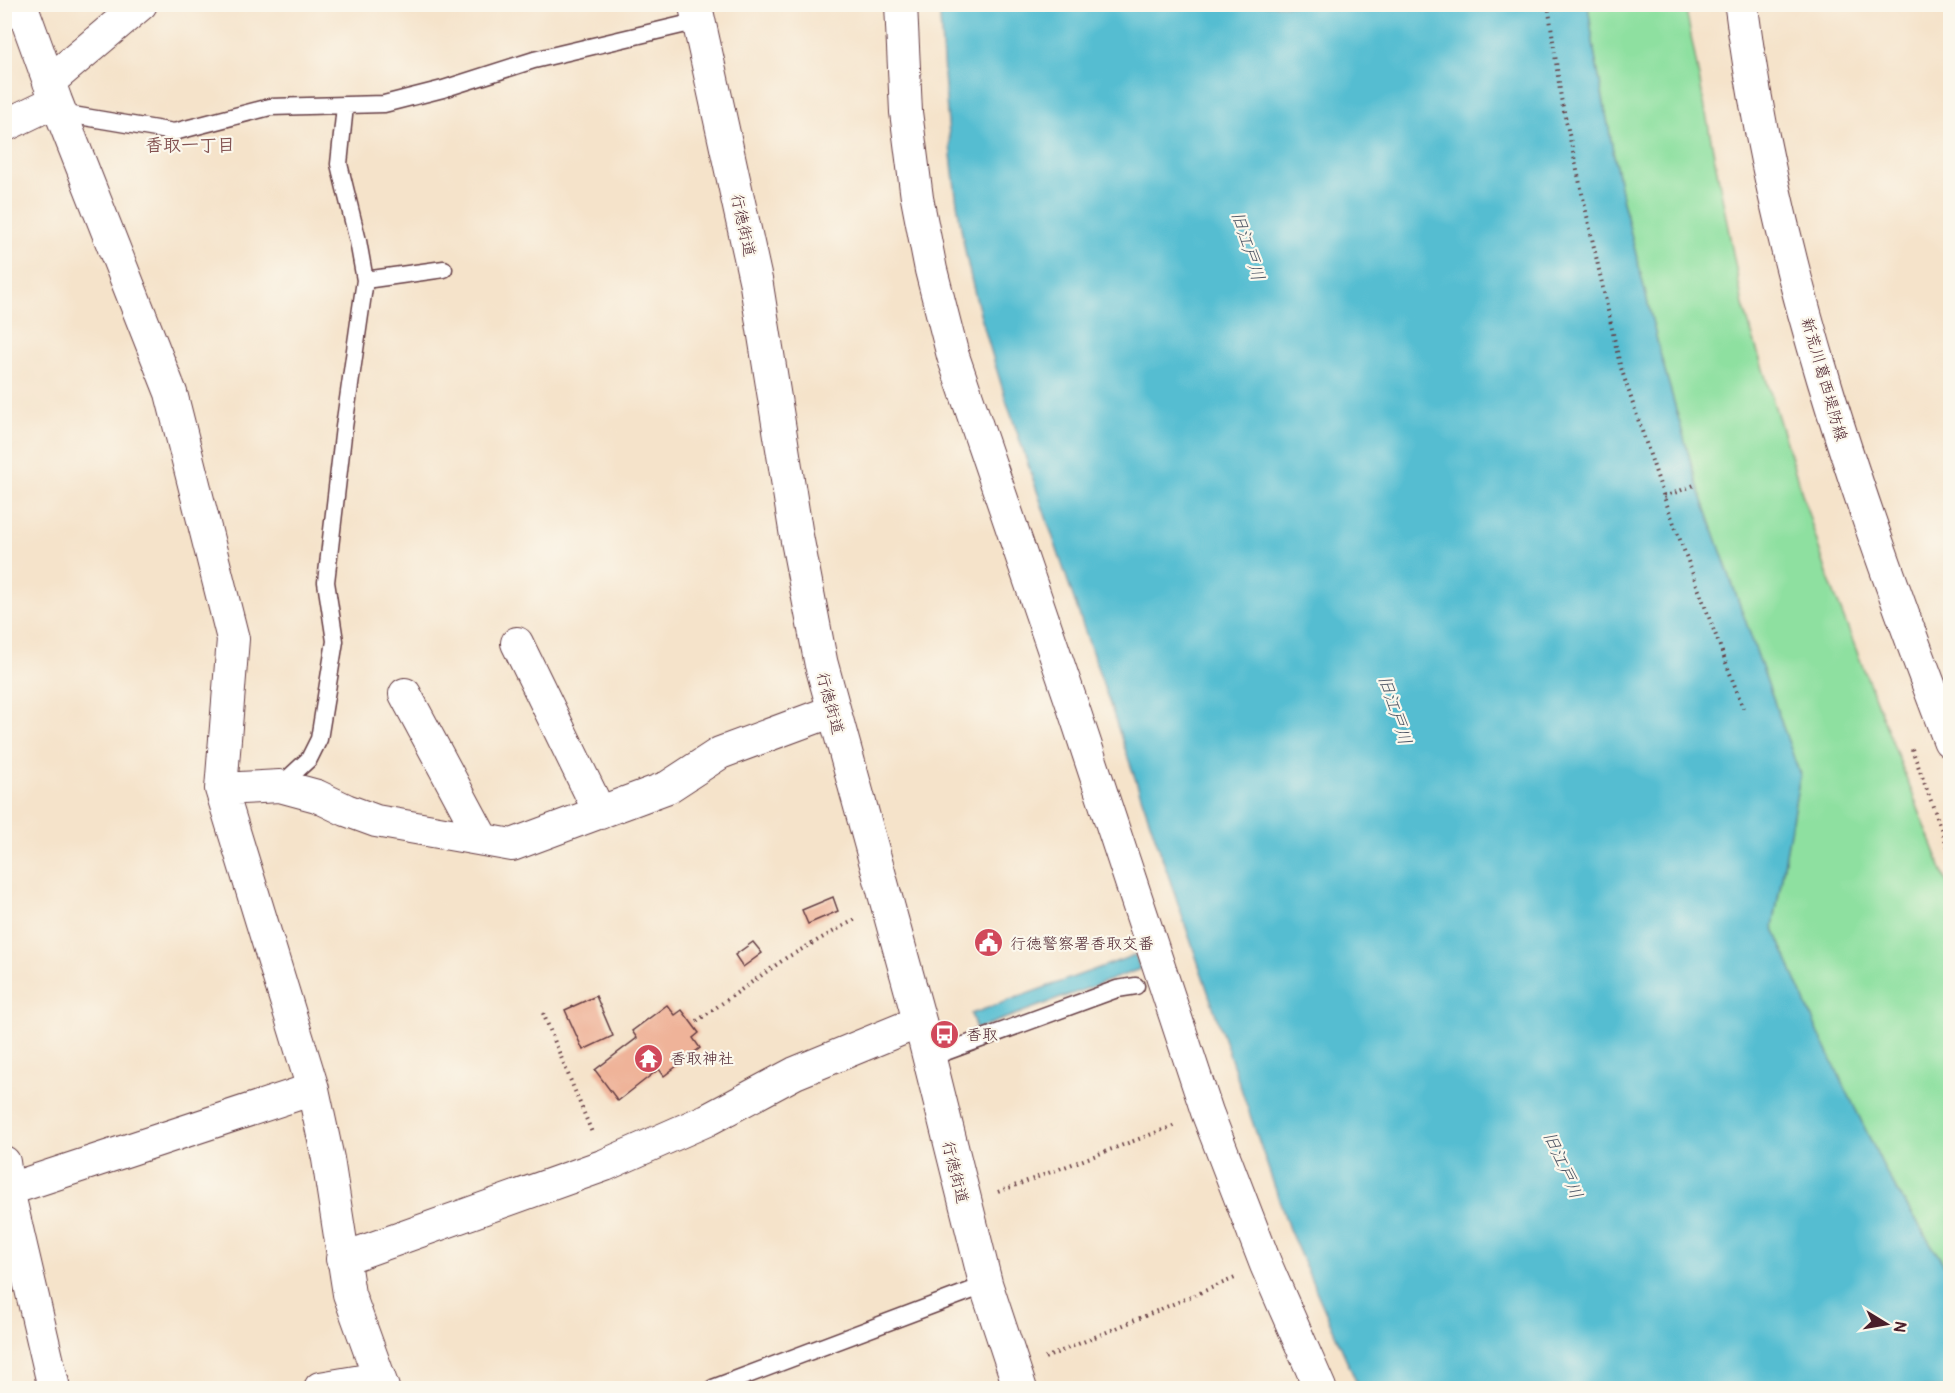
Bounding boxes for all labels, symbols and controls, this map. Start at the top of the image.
district label: 香取一丁目 [145,134,235,157]
street label: 行徳街道 [727,192,759,259]
water label: 旧江戸川 [1225,208,1270,284]
street label: 新荒川葛西堤防線 [1797,315,1851,444]
street label: 行徳街道 [812,670,848,737]
water label: 旧江戸川 [1372,672,1417,748]
public building icon: 行徳警察署香取交番 [973,927,1005,959]
place label: 行徳警察署香取交番 [1010,934,1154,954]
bus stop icon: 香取 [929,1018,961,1050]
place label: 香取 [966,1025,998,1045]
temple icon: 香取神社 [633,1042,665,1074]
place label: 香取神社 [670,1049,734,1069]
water label: 旧江戸川 [1537,1128,1588,1203]
street label: 行徳街道 [938,1139,972,1206]
north arrow [1856,1294,1916,1354]
text: N [1889,1319,1911,1334]

